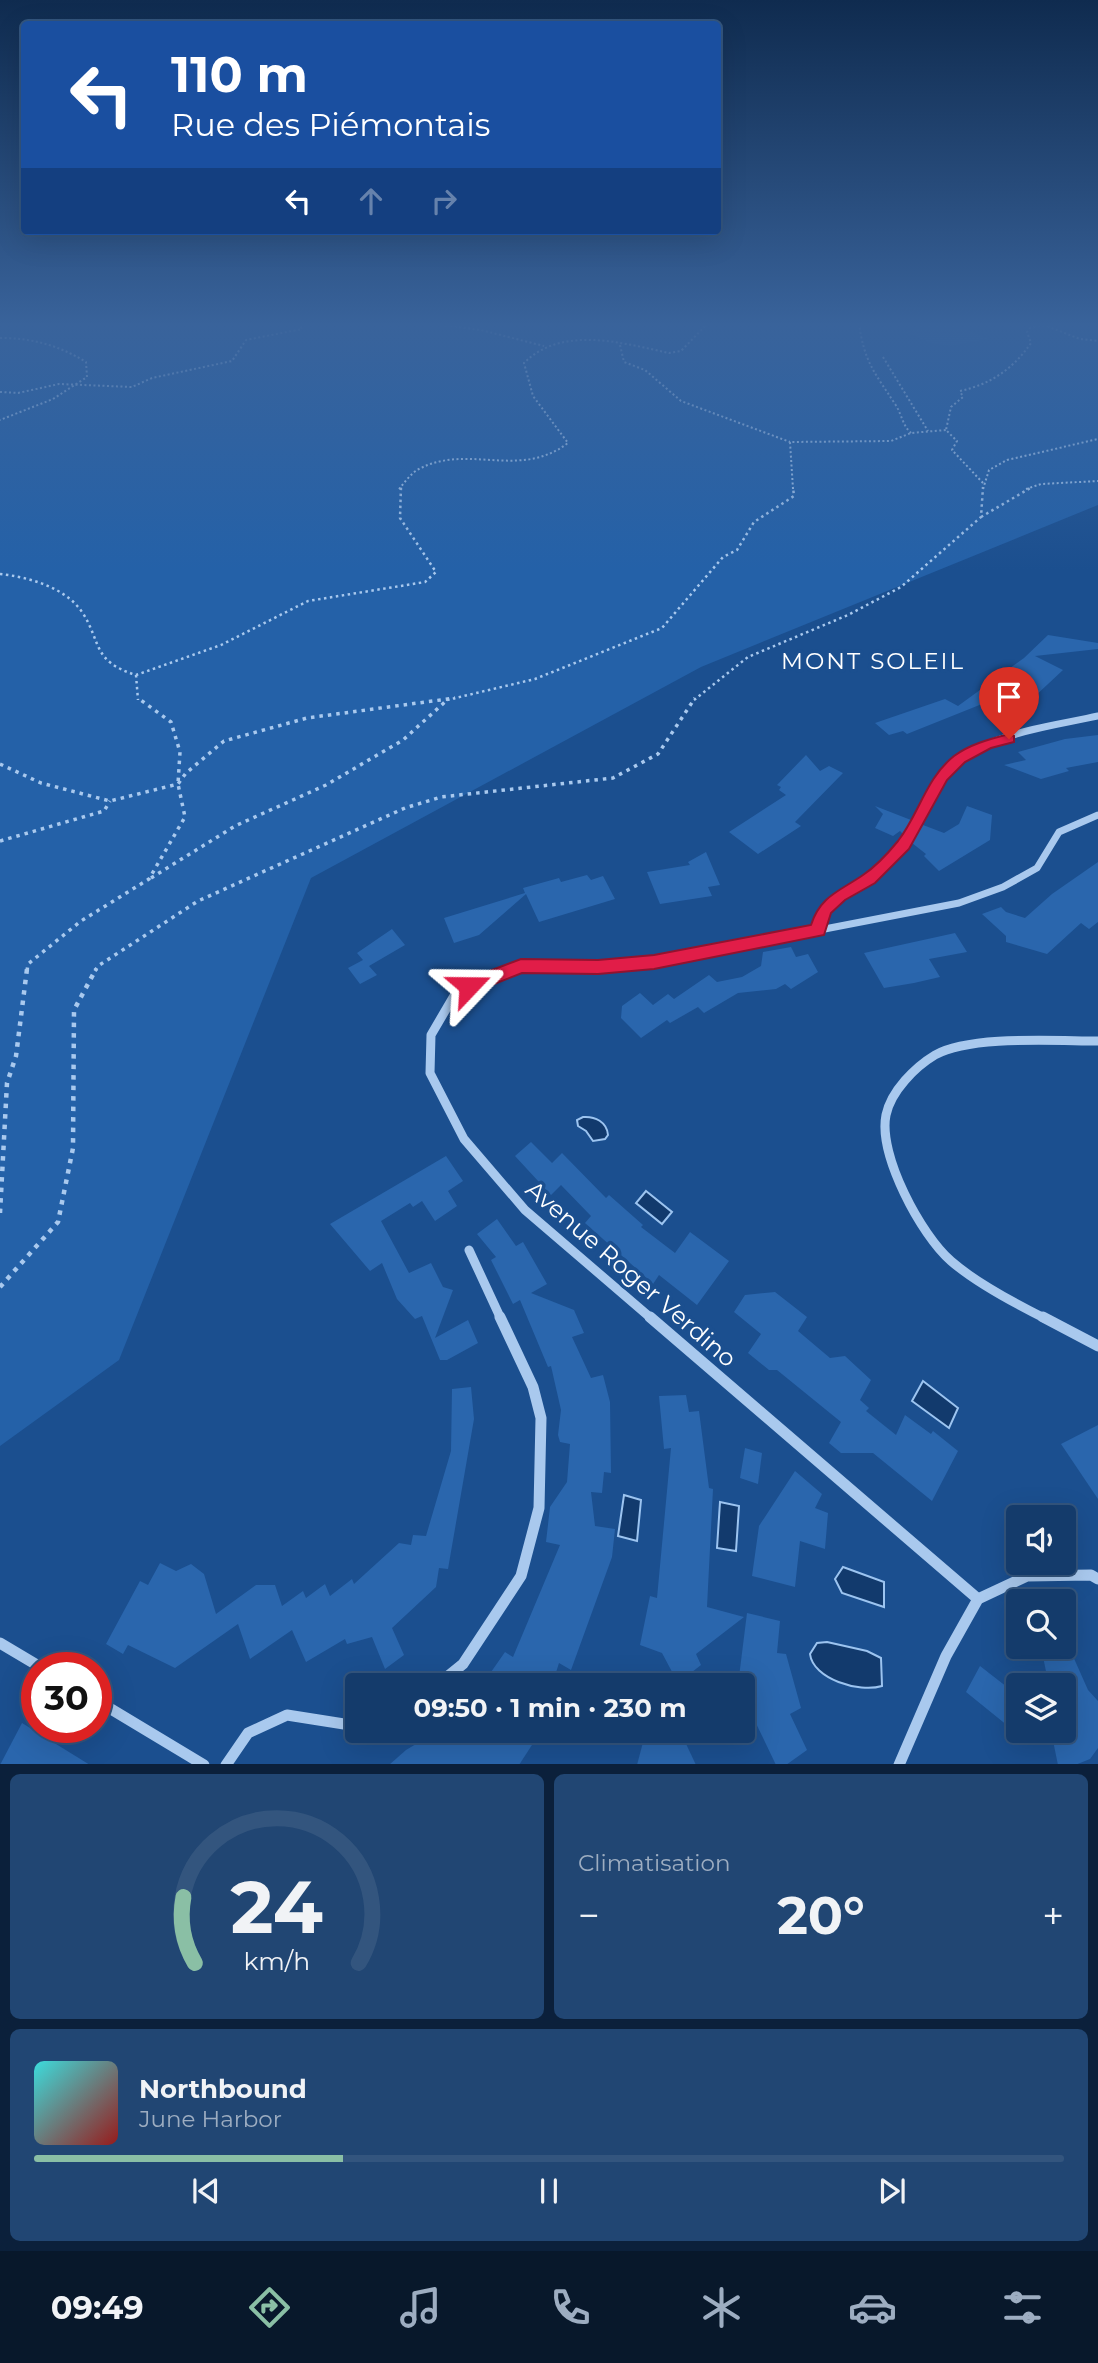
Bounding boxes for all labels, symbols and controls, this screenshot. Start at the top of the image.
text: 110 m [171,45,308,104]
icon: left [56,49,147,140]
text: Rue des Piémontais [171,105,490,144]
icon: left [279,182,317,220]
icon: ahead [352,182,390,220]
icon: right [425,182,463,220]
district label: MONT SOLEIL [781,647,965,675]
pin [979,667,1039,739]
icon: arrive [990,678,1028,716]
position arrow [432,949,506,1023]
street label: Avenue Roger Verdino [520,1174,742,1373]
map controls [1006,1505,1076,1743]
button: sound [1006,1505,1076,1575]
button: search [1006,1589,1076,1659]
speed limit sign: 30 [21,1652,112,1743]
button: layers [1006,1673,1076,1743]
text: 09:50 · 1 min · 230 m [414,1692,686,1724]
text: Climatisation [578,1849,730,1877]
text: 24 [231,1863,323,1951]
text: 20° [777,1884,865,1947]
text: − [578,1892,600,1939]
text: + [1042,1892,1064,1939]
text: km/h [244,1945,310,1975]
text: Northbound [139,2073,307,2105]
text: June Harbor [139,2105,282,2133]
icon: previous [187,2172,225,2210]
icon: pause [530,2172,568,2210]
icon: next [873,2172,911,2210]
icon: directions [245,2283,294,2332]
icon: music [396,2283,445,2332]
icon: phone [546,2283,595,2332]
icon: climate [697,2283,746,2332]
icon: car [848,2283,897,2332]
icon: filters [998,2283,1047,2332]
text: 09:49 [51,2288,144,2327]

